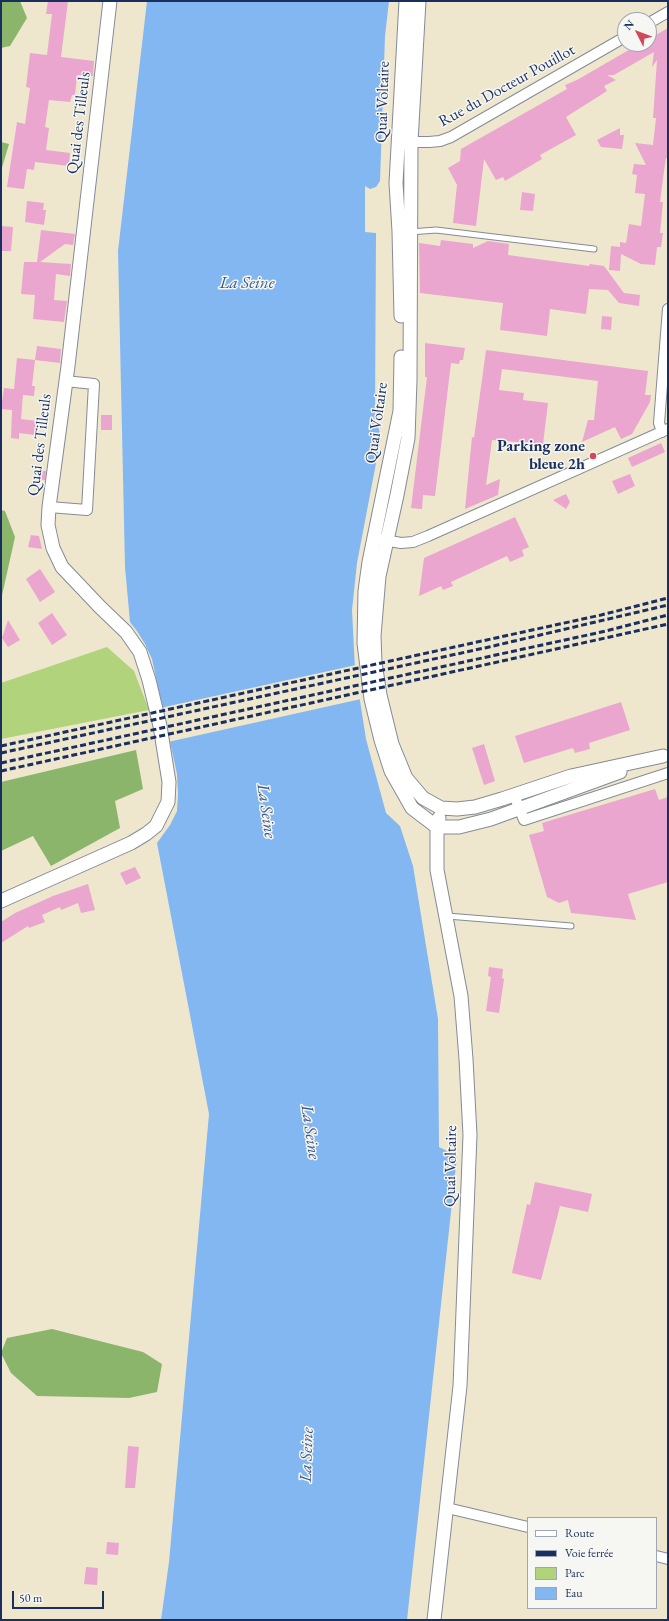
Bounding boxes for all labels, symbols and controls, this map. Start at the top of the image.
north arrow [617,12,657,52]
text: N [621,17,637,33]
street label: Rue du Docteur Pouillot [436,41,578,131]
street label: Quai Voltaire [372,61,394,143]
street label: Quai des Tilleuls [63,71,95,175]
water label: La Seine [220,273,274,293]
street label: Quai Voltaire [362,381,392,465]
street label: Quai des Tilleuls [24,393,56,497]
place label: Parking zone bleue 2h [497,437,585,475]
marker: Parking zone bleue 2h [588,451,598,461]
water label: La Seine [252,782,280,840]
water label: La Seine [296,1103,324,1161]
street label: Quai Voltaire [441,1125,461,1207]
water label: La Seine [296,1427,318,1483]
legend [527,1517,657,1609]
text: Route [565,1525,594,1541]
text: Voie ferrée [565,1545,613,1561]
text: Parc [565,1565,585,1581]
scale bar [14,1583,106,1609]
text: Eau [565,1585,583,1601]
text: 50 m [19,1590,42,1606]

